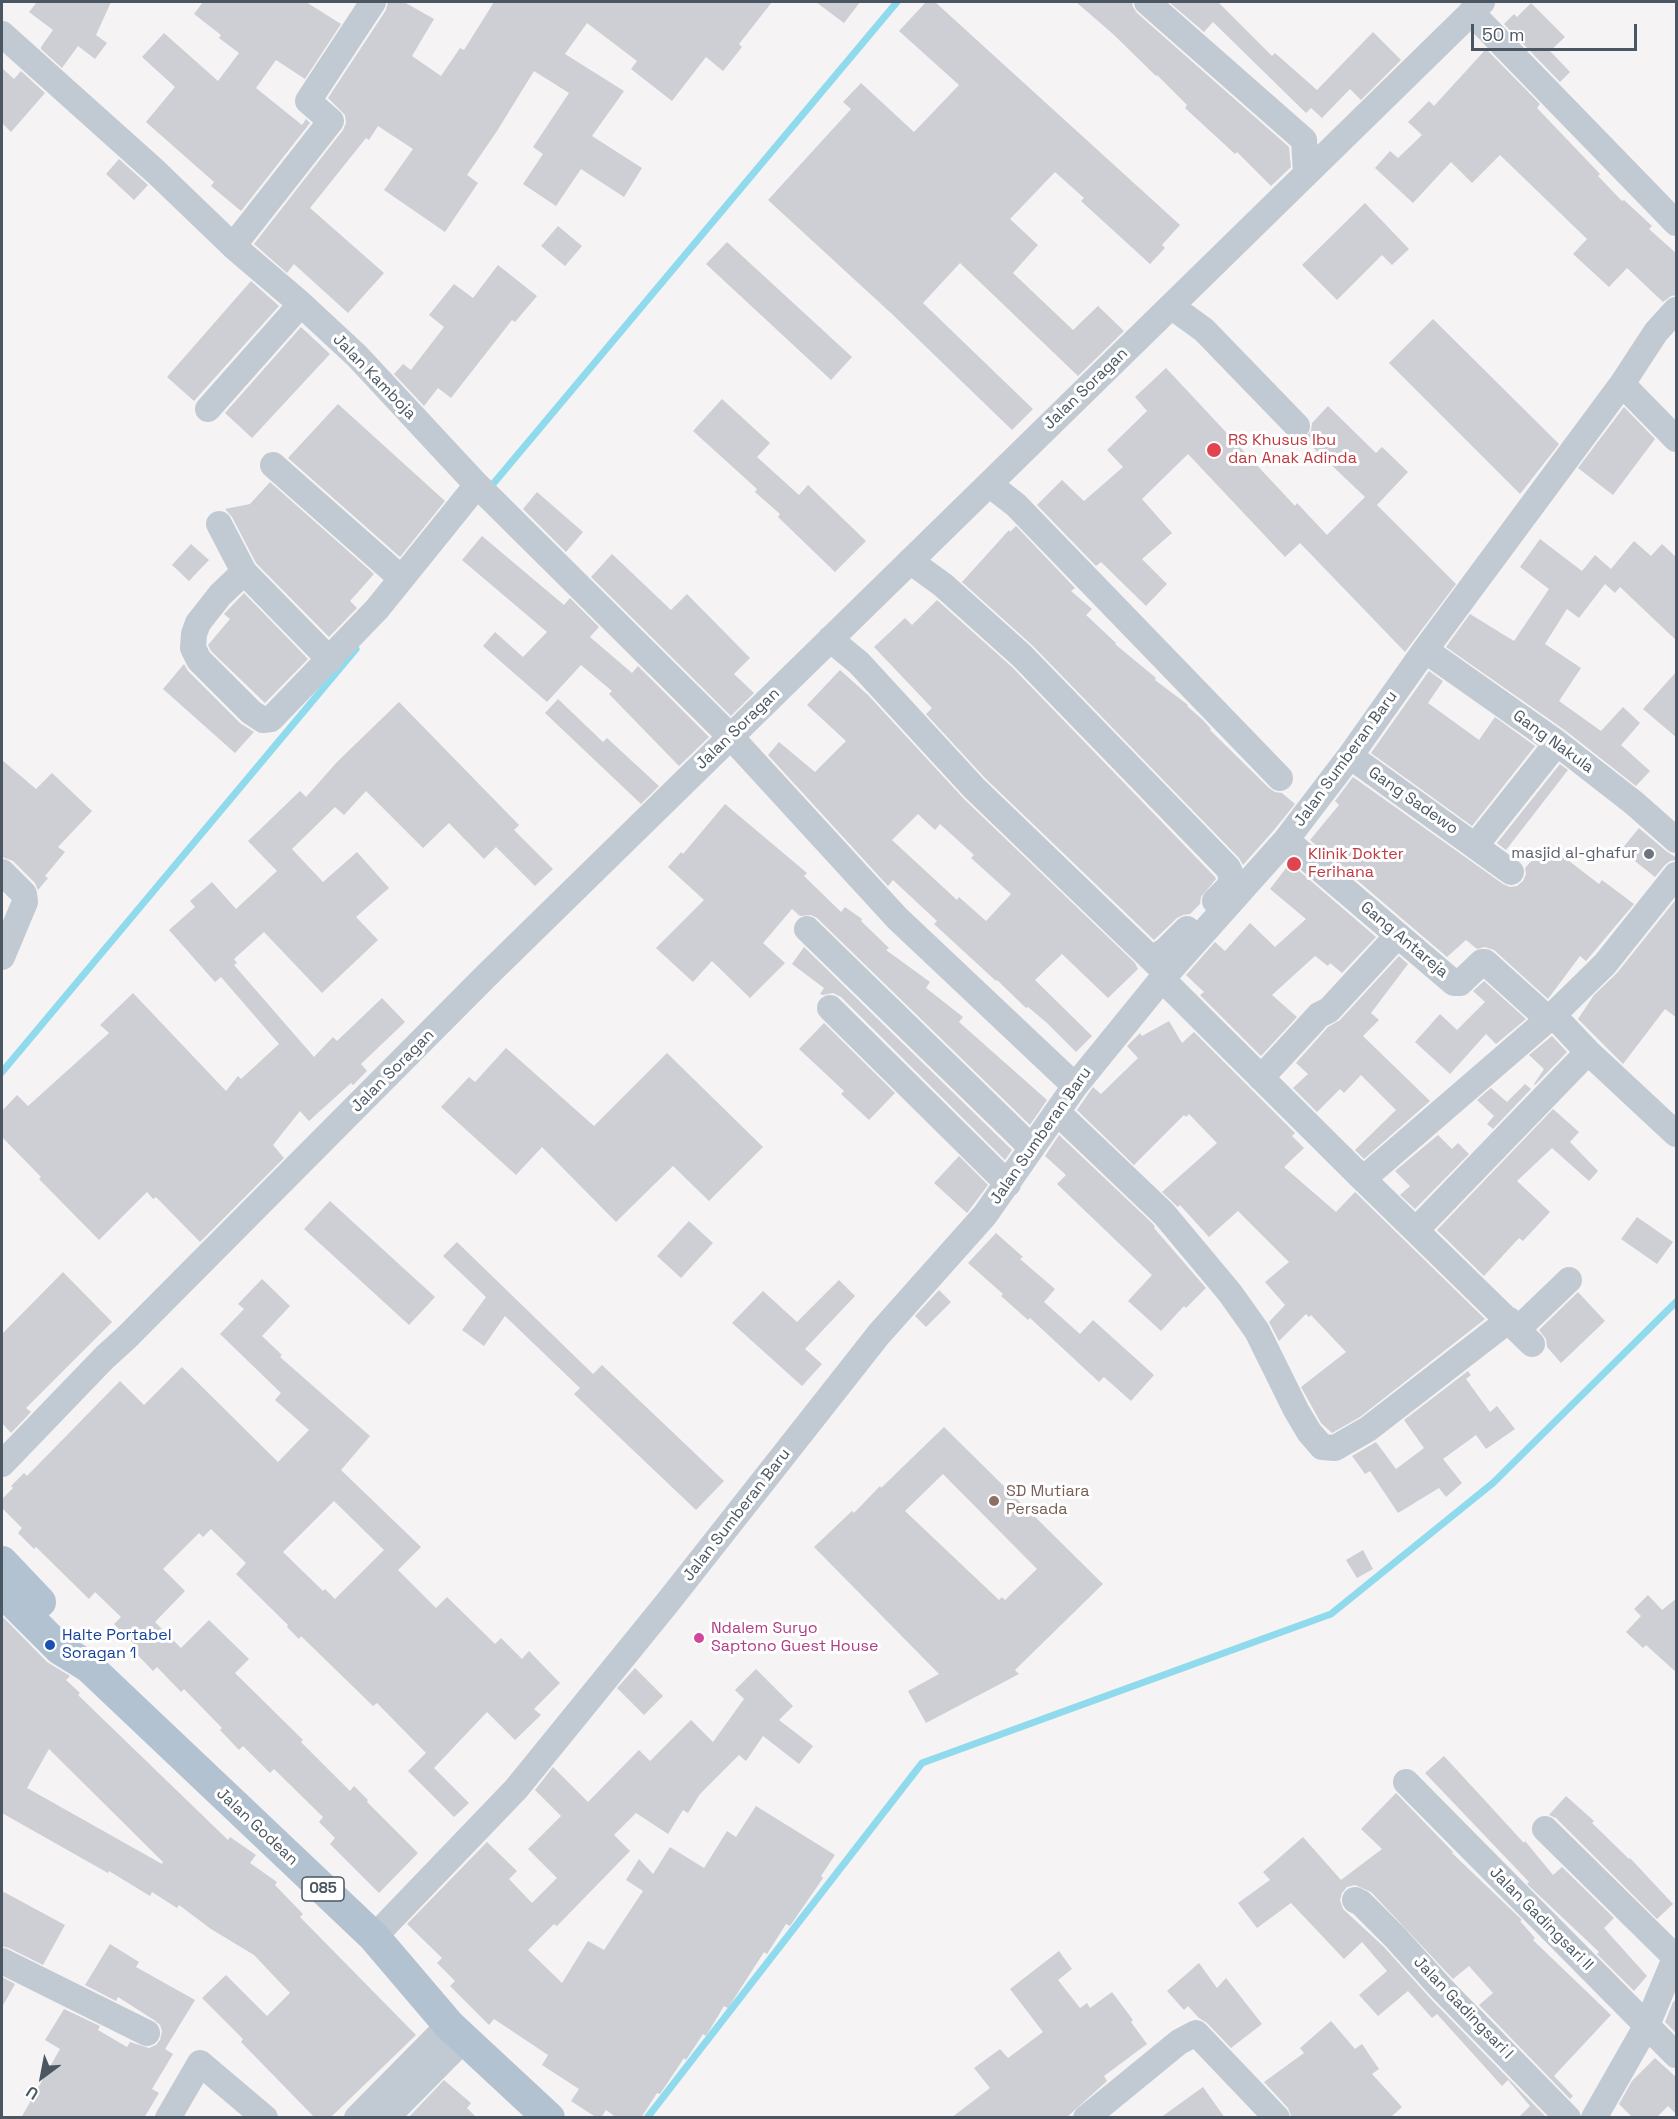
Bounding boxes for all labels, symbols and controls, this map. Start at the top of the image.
scale bar [1474,12,1640,50]
text: 50 m [1482,23,1524,46]
street label: Jalan Kamboja [328,330,420,424]
street label: Jalan Soragan [1040,344,1132,434]
place label: RS Khusus Ibu dan Anak Adinda [1228,431,1357,469]
marker: RS Khusus Ibu dan Anak Adinda [1205,441,1223,459]
street label: Jalan Soragan [692,684,784,774]
street label: Jalan Sumberan Baru [1290,687,1402,831]
street label: Gang Nakula [1509,706,1597,778]
street label: Gang Sadewo [1365,763,1461,839]
place label: masjid al-ghafur [1511,844,1637,864]
place label: Klinik Dokter Ferihana [1308,845,1404,883]
marker: masjid al-ghafur [1642,847,1656,861]
marker: Klinik Dokter Ferihana [1285,855,1303,873]
street label: Gang Antareja [1356,898,1452,982]
street label: Jalan Soragan [348,1026,438,1116]
street label: Jalan Sumberan Baru [986,1064,1096,1208]
street label: Jalan Sumberan Baru [679,1445,795,1585]
place label: SD Mutiara Persada [1006,1482,1090,1520]
marker: SD Mutiara Persada [987,1494,1001,1508]
place label: Ndalem Suryo Saptono Guest House [711,1619,878,1657]
place label: Halte Portabel Soragan 1 [62,1626,172,1664]
marker: Ndalem Suryo Saptono Guest House [692,1631,706,1645]
marker: Halte Portabel Soragan 1 [43,1638,57,1652]
street label: Jalan Godean [212,1784,302,1870]
street label: Jalan Gadingsari II [1485,1863,1597,1975]
road number: 085 [302,1877,344,1901]
street label: Jalan Gadingsari I [1409,1953,1517,2063]
north arrow [12,2047,72,2107]
text: U [22,2081,42,2104]

